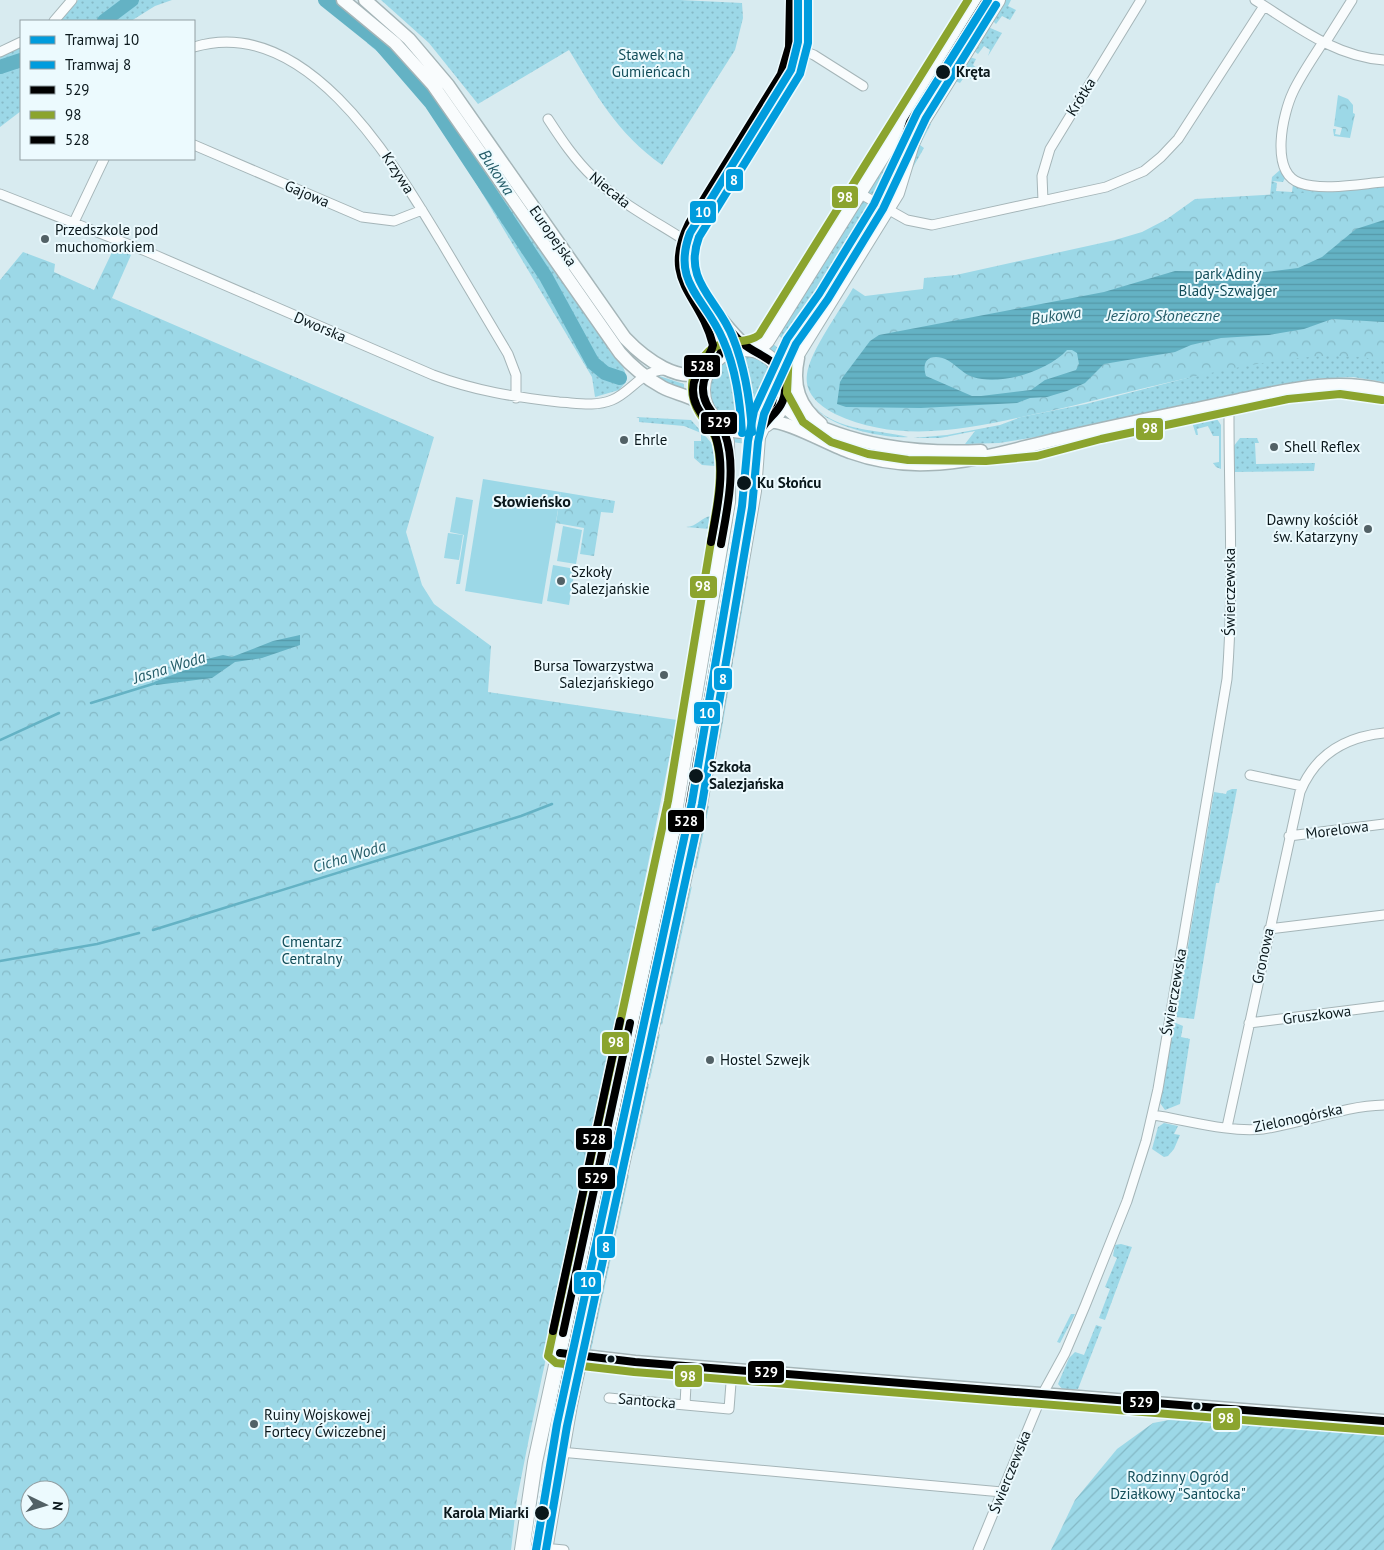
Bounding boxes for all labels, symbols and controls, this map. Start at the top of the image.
legend [20,20,195,160]
text: Tramwaj 10 [65,30,139,49]
park label: Stawek na Gumieńcach [612,45,690,81]
text: Tramwaj 8 [65,55,131,74]
place label: Kręta [956,62,991,81]
marker: Kręta [934,63,952,81]
street label: Krótka [1061,74,1100,119]
text: 529 [65,80,90,99]
text: 98 [65,105,81,124]
text: 528 [65,130,90,149]
water label: Bukowa [475,145,519,199]
street label: Krzywa [378,148,419,197]
street label: Niecała [586,167,635,212]
line badge: 8 [725,168,744,192]
text: 8 [730,171,738,189]
street label: Gajowa [282,176,333,211]
line badge: 98 [831,185,859,209]
text: 98 [837,188,853,206]
line badge: 10 [689,200,717,224]
street label: Europejska [526,202,581,270]
text: 10 [695,203,711,221]
place label: Przedszkole pod muchomorkiem [55,220,158,256]
marker: Przedszkole pod muchomorkiem [39,233,51,245]
park label: park Adiny Blady-Szwajger [1179,264,1277,300]
water label: Bukowa [1030,302,1083,328]
water label: Jezioro Słoneczne [1105,305,1220,325]
street label: Dworska [291,307,349,346]
line badge: 528 [683,354,721,378]
text: 528 [690,357,714,375]
line badge: 529 [700,411,738,435]
text: 529 [707,413,731,431]
line badge: 98 [1135,417,1164,441]
text: 98 [1142,419,1158,437]
place label: Ehrle [634,430,667,449]
marker: Ehrle [618,434,630,446]
place label: Shell Reflex [1284,437,1360,456]
marker: Shell Reflex [1268,441,1280,453]
place label: Ku Słońcu [757,473,821,492]
marker: Ku Słońcu [735,474,753,492]
district label: Słowieńsko [493,491,571,511]
place label: Dawny kościół św. Katarzyny [1266,510,1359,546]
marker: Dawny kościół św. Katarzyny [1362,523,1374,535]
street label: Świerczewska [1220,548,1239,636]
place label: Szkoły Salezjańskie [571,562,650,598]
marker: Szkoły Salezjańskie [555,575,567,587]
line badge: 98 [689,575,718,599]
text: 98 [695,577,711,595]
water label: Jasna Woda [129,646,208,688]
place label: Bursa Towarzystwa Salezjańskiego [534,656,654,692]
line badge: 8 [713,667,733,691]
marker: Bursa Towarzystwa Salezjańskiego [658,669,670,681]
text: 8 [719,670,727,688]
line badge: 10 [693,701,721,725]
text: 10 [699,704,715,722]
place label: Szkoła Salezjańska [709,757,784,793]
marker: Szkoła Salezjańska [687,767,705,785]
line badge: 528 [667,809,705,833]
text: 528 [674,812,698,830]
street label: Morelowa [1304,816,1370,843]
water label: Cicha Woda [310,835,388,877]
street label: Gronowa [1247,926,1278,986]
park label: Cmentarz Centralny [281,932,343,968]
street label: Świerczewska [1156,947,1191,1037]
street label: Gruszkowa [1282,1001,1352,1028]
line badge: 98 [601,1031,630,1055]
text: 98 [608,1033,624,1051]
place label: Hostel Szwejk [720,1050,811,1069]
marker: Hostel Szwejk [704,1054,716,1066]
street label: Zielonogórska [1252,1099,1344,1136]
line badge: 528 [575,1127,613,1151]
text: 528 [582,1130,606,1148]
line badge: 529 [577,1166,616,1190]
text: 529 [584,1169,608,1187]
line badge: 8 [596,1235,616,1259]
text: 8 [602,1238,610,1256]
line badge: 10 [573,1271,602,1295]
text: 10 [580,1273,596,1291]
unlabelled marker [606,1354,616,1364]
line badge: 529 [747,1360,785,1384]
text: 529 [754,1363,778,1381]
line badge: 98 [674,1364,703,1388]
text: 98 [680,1367,696,1385]
street label: Santocka [617,1389,677,1412]
line badge: 529 [1122,1390,1160,1414]
text: 529 [1129,1393,1153,1411]
unlabelled marker [1192,1401,1202,1411]
place label: Ruiny Wojskowej Fortecy Ćwiczebnej [264,1405,386,1441]
line badge: 98 [1212,1407,1241,1431]
text: 98 [1218,1409,1234,1427]
marker: Ruiny Wojskowej Fortecy Ćwiczebnej [248,1418,260,1430]
street label: Świerczewska [984,1427,1035,1516]
park label: Rodzinny Ogród Działkowy "Santocka" [1110,1467,1246,1503]
north arrow [20,1480,70,1530]
text: N [49,1501,67,1512]
place label: Karola Miarki [443,1503,529,1522]
marker: Karola Miarki [533,1504,551,1522]

